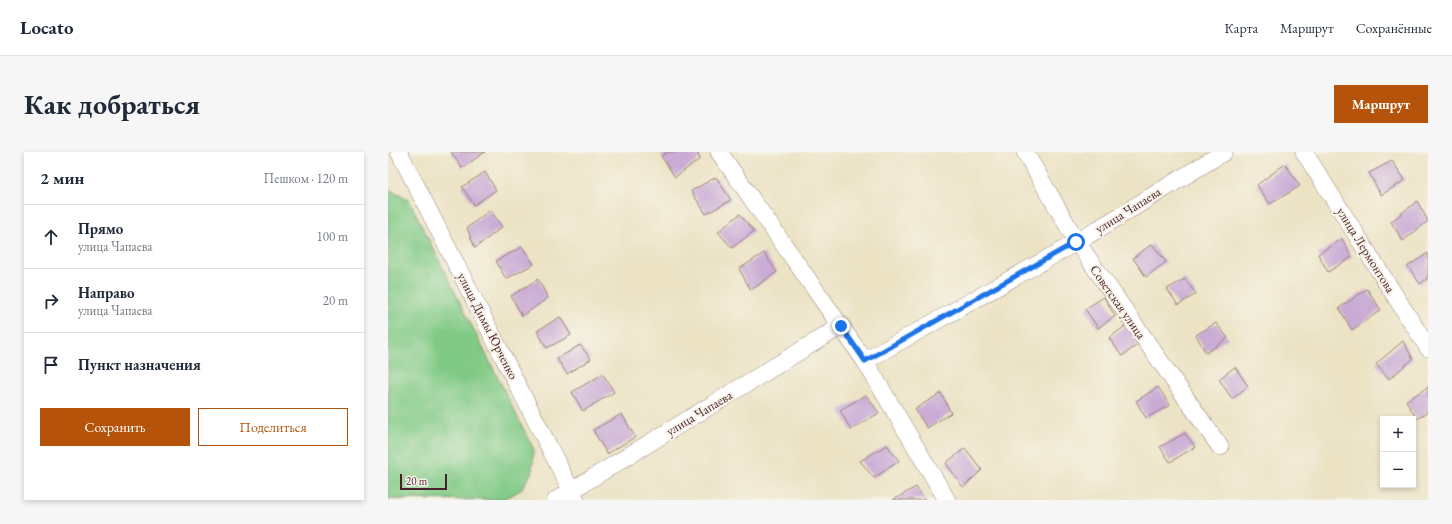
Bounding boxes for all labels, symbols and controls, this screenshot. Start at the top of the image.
text: Locato [20,15,74,40]
text: Карта [1225,19,1258,37]
text: Маршрут [1280,19,1334,37]
text: Сохранённые [1356,19,1432,37]
button: Маршрут [1334,85,1428,123]
text: Как добраться [24,86,200,122]
text: 2 мин [40,167,84,189]
text: Пешком · 120 m [264,170,348,187]
street label: улица Чапаева [1092,183,1165,237]
street label: улица Лермонтова [1333,204,1400,297]
text: Прямо [78,219,123,238]
icon: ahead [40,226,62,248]
text: 100 m [317,228,348,245]
route start [1067,233,1085,251]
text: улица Чапаева [78,238,152,255]
street label: Советская улица [1086,262,1150,343]
street label: улица Димы Юрченко [454,270,522,382]
text: Направо [78,283,135,302]
icon: right [40,290,62,312]
text: 20 m [323,292,348,309]
text: улица Чапаева [78,302,152,319]
route end [832,317,850,335]
icon: arrive [40,354,62,376]
text: Пункт назначения [78,355,201,374]
street label: улица Чапаева [663,386,736,439]
button: Сохранить [40,408,190,446]
button: Поделиться [198,408,348,446]
map controls [1380,416,1416,488]
button: + [1380,416,1416,452]
button: − [1380,452,1416,488]
scale bar [400,472,447,491]
text: 20 m [406,474,427,488]

